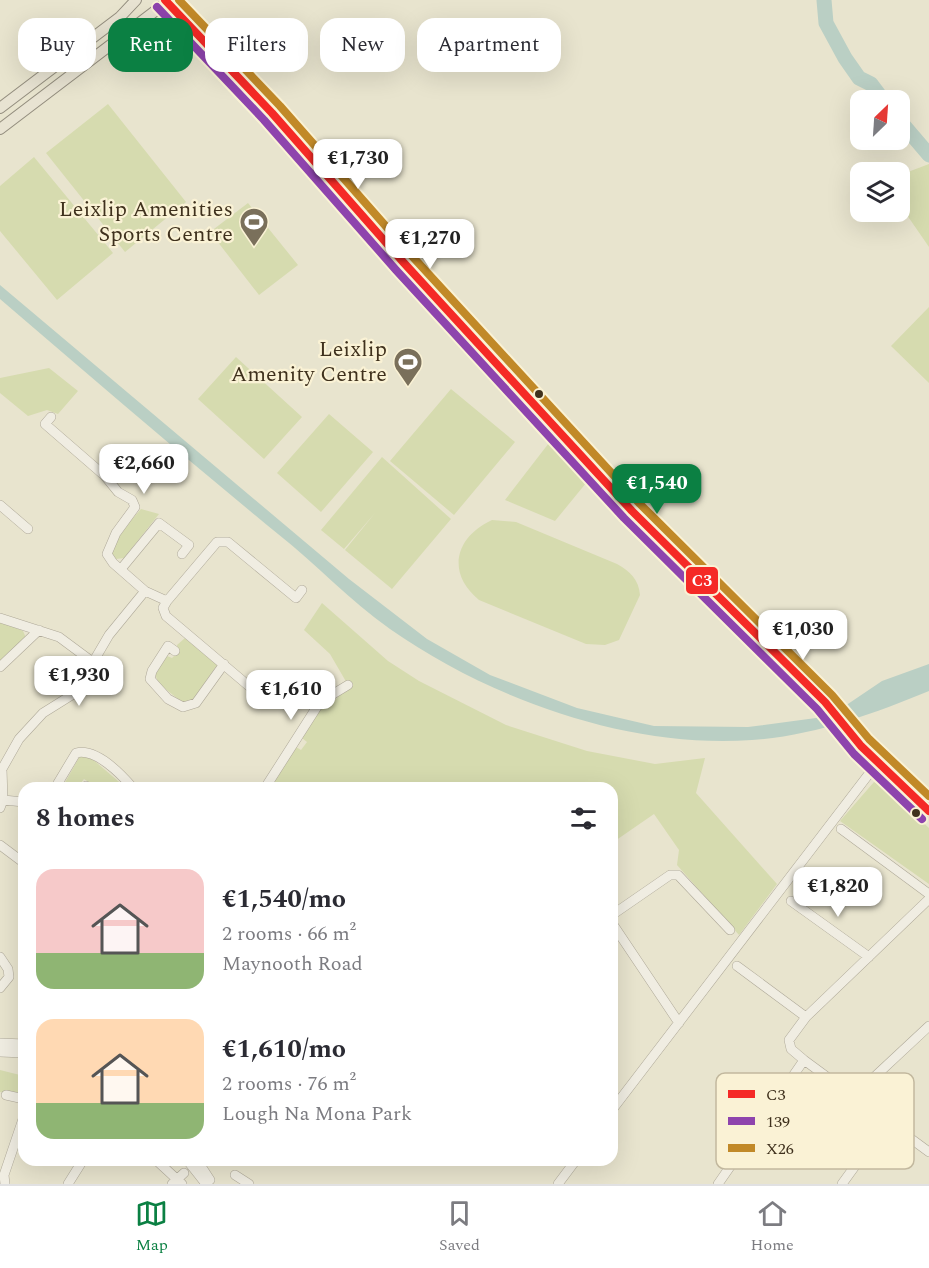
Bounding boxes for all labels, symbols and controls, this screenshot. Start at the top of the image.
chip: Buy [18,18,96,72]
chip: Rent [108,18,193,72]
chip: Filters [205,18,308,72]
chip: New [320,18,405,72]
chip: Apartment [417,18,561,72]
north arrow [850,90,910,150]
map controls [850,90,910,222]
pin: €1,730 [309,139,407,190]
text: €1,730 [327,143,389,173]
button: layers [850,162,910,222]
place label: Leixlip Amenities Sports Centre [59,193,233,251]
sports icon: Leixlip Amenities Sports Centre [238,206,270,248]
pin: €1,270 [381,219,479,270]
text: €1,270 [399,223,461,253]
place label: Leixlip Amenity Centre [231,333,387,391]
sports icon: Leixlip Amenity Centre [392,346,424,388]
unlabelled marker [533,388,545,400]
pin: €2,660 [95,444,193,495]
text: €2,660 [113,448,175,478]
pin: €1,540 [608,464,706,515]
text: €1,540 [626,468,688,498]
line badge: C3 [685,566,719,595]
text: C3 [692,569,712,593]
pin: €1,030 [754,610,852,661]
text: €1,030 [772,614,834,644]
pin: €1,930 [30,656,128,707]
text: €1,930 [48,660,110,690]
pin: €1,610 [242,670,340,721]
text: €1,610 [260,674,322,704]
text: 8 homes [36,798,135,838]
icon: filters [567,802,600,835]
unlabelled marker [910,807,922,819]
pin: €1,820 [789,867,887,918]
text: €1,820 [807,871,869,901]
text: €1,540/mo [222,879,346,919]
icon: home [84,893,156,965]
text: 2 rooms · 66 m² [222,919,356,949]
text: Maynooth Road [222,949,363,979]
text: €1,610/mo [222,1029,346,1069]
icon: home [84,1043,156,1115]
text: 2 rooms · 76 m² [222,1069,356,1099]
legend [716,1073,914,1169]
text: C3 [766,1083,786,1107]
text: Lough Na Mona Park [222,1099,412,1129]
text: 139 [766,1110,790,1134]
text: X26 [766,1137,794,1161]
tab: Map [135,1197,168,1257]
tab: Saved [439,1197,480,1257]
tab: Home [751,1197,794,1257]

